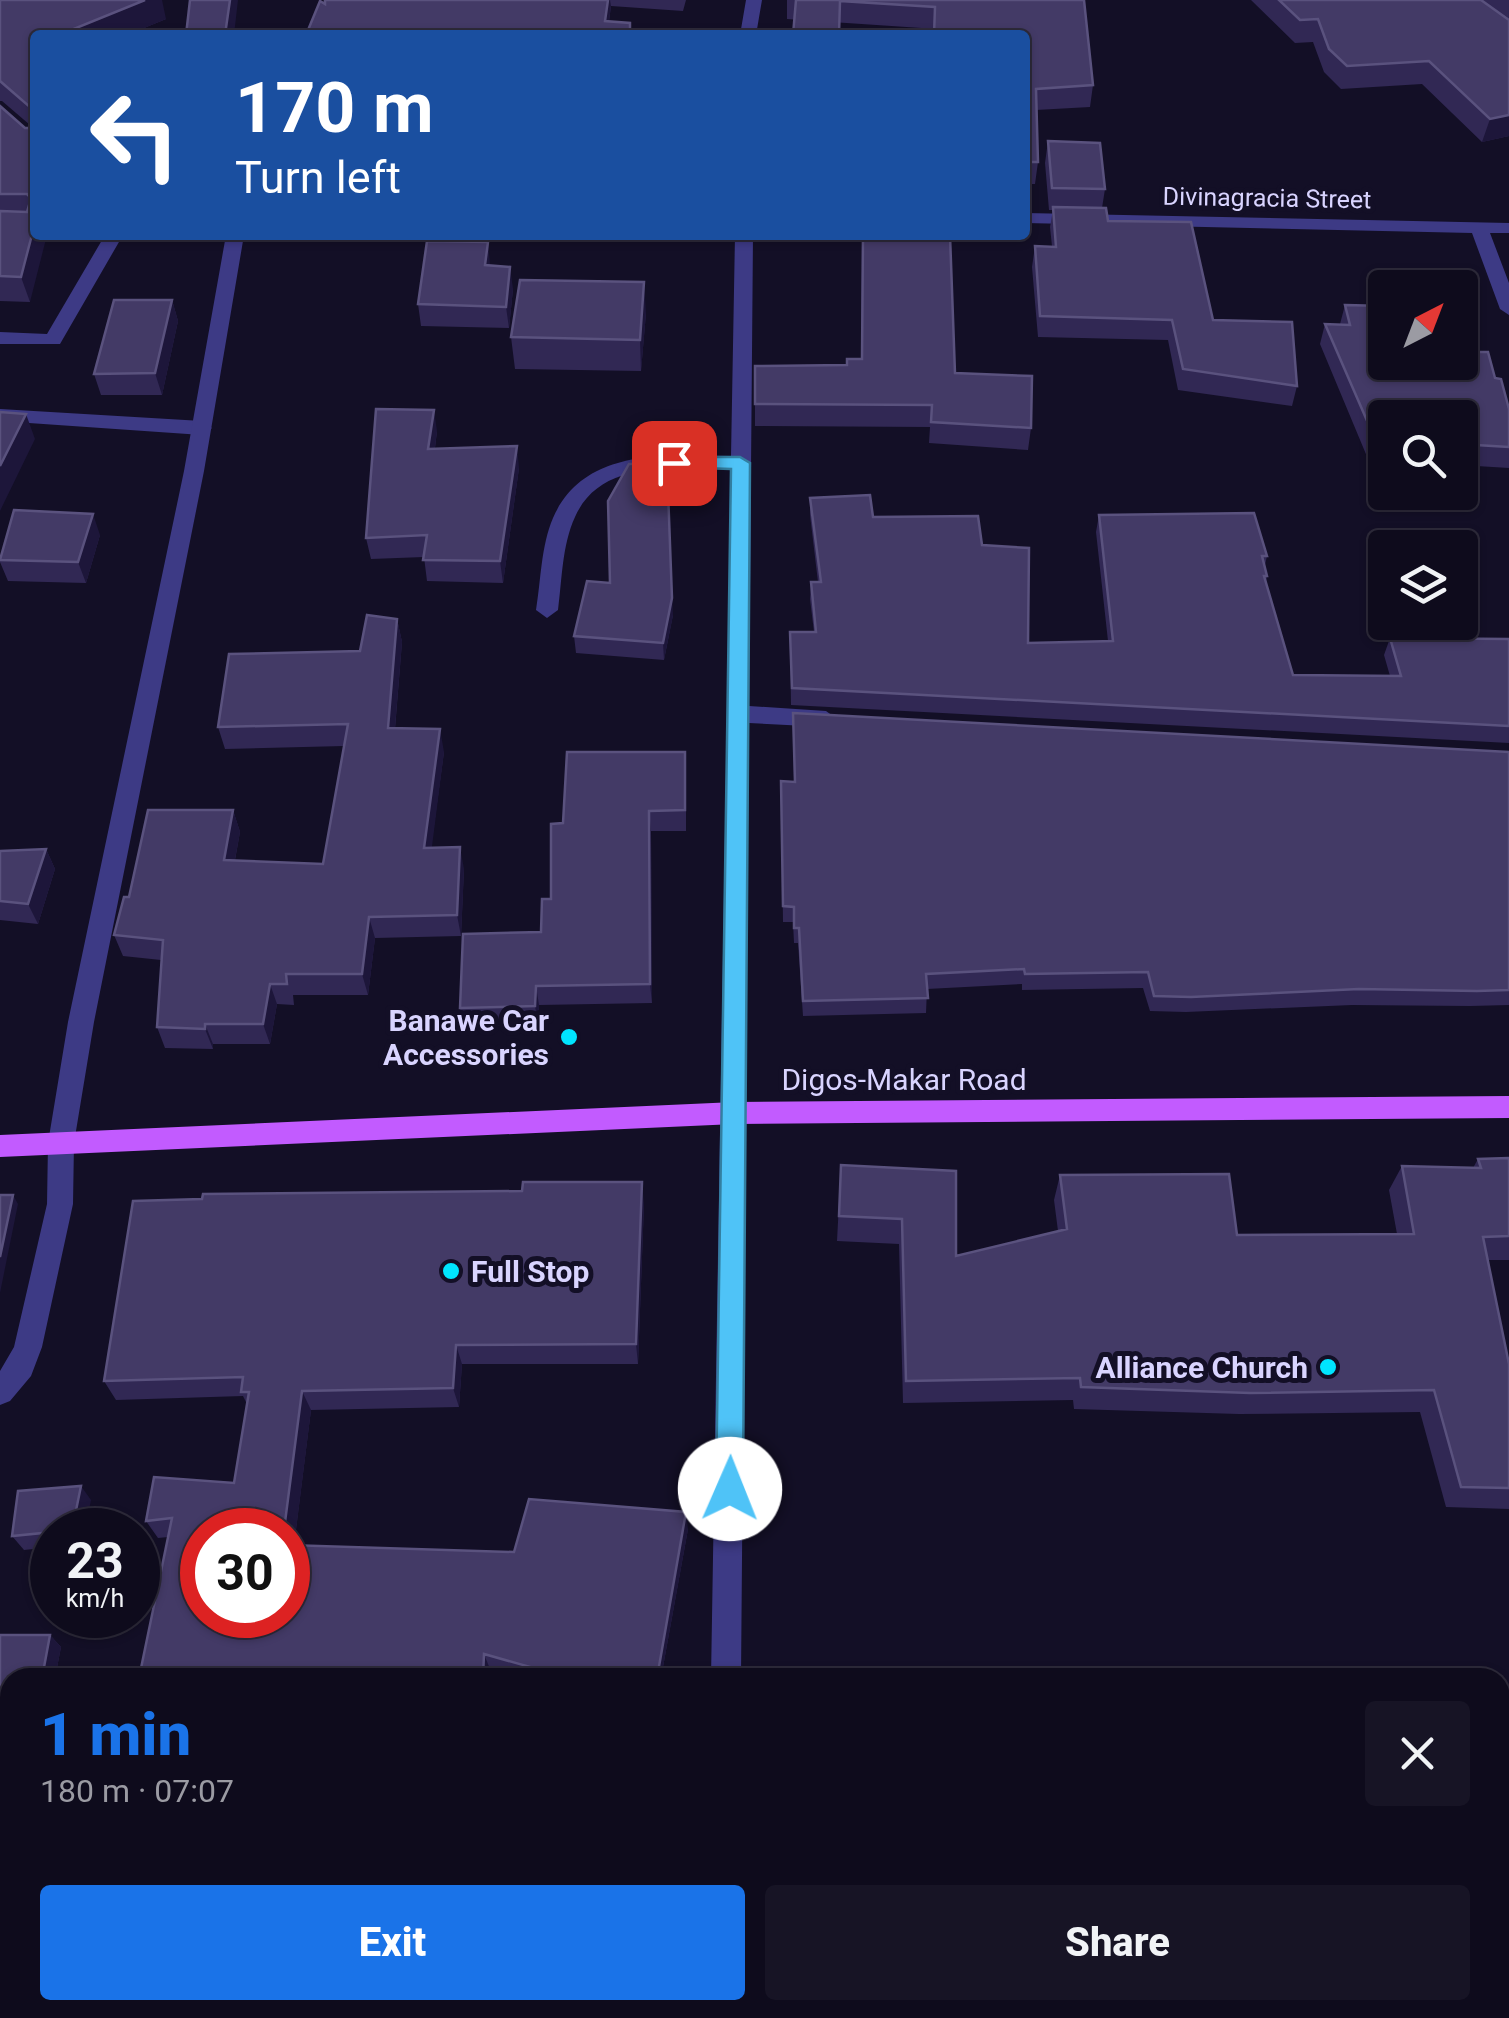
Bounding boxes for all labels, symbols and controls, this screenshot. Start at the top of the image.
text: 170 m [235,67,434,149]
icon: left [70,70,200,200]
text: Turn left [235,151,401,204]
street label: Divinagracia Street [1162,182,1372,214]
north arrow [1368,270,1478,380]
map controls [1368,270,1478,640]
button: search [1368,400,1478,510]
pin [632,421,717,506]
icon: arrive [647,436,702,491]
button: layers [1368,530,1478,640]
place label: Banawe Car Accessories [383,1003,549,1072]
marker: Banawe Car Accessories [558,1026,580,1048]
street label: Digos-Makar Road [781,1062,1027,1097]
place label: Full Stop [471,1254,589,1289]
marker: Full Stop [440,1260,462,1282]
place label: Alliance Church [1095,1350,1308,1385]
marker: Alliance Church [1317,1356,1339,1378]
position arrow [678,1437,782,1541]
speed limit sign: 30 [180,1508,310,1638]
text: 23 [66,1532,124,1590]
text: km/h [66,1584,124,1613]
text: 1 min [40,1699,191,1770]
button: close [1365,1701,1470,1806]
text: 180 m · 07:07 [40,1772,234,1810]
button: Exit [40,1885,745,2000]
button: Share [765,1885,1470,2000]

